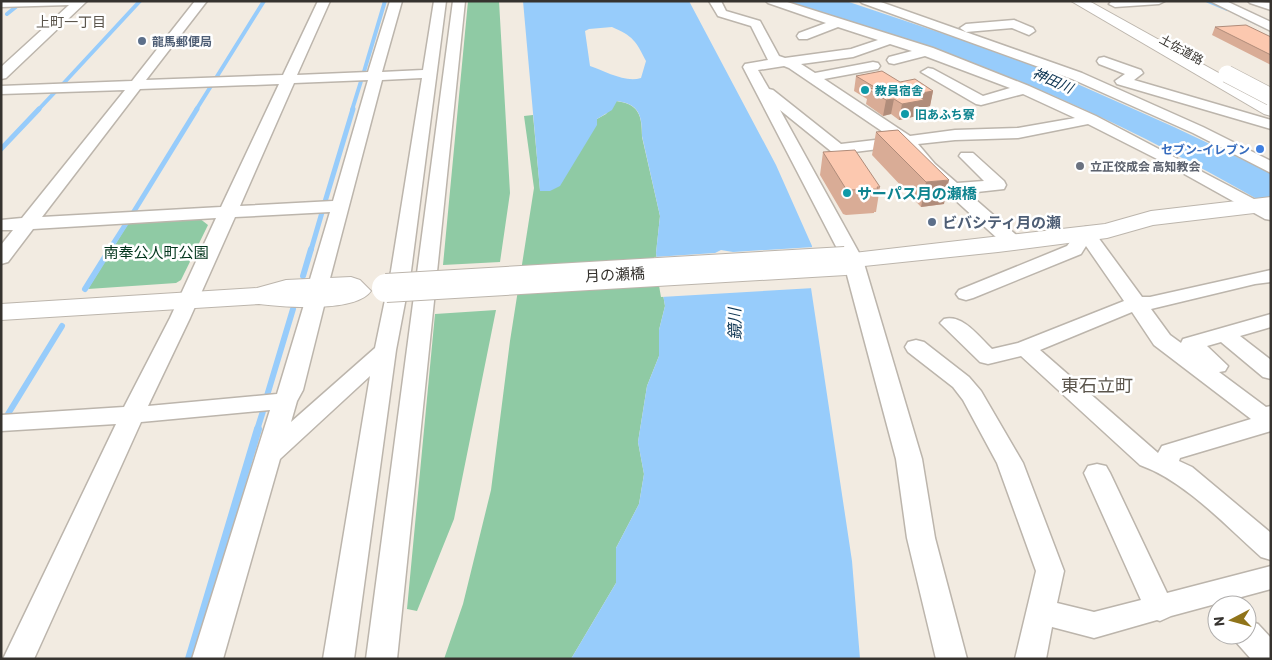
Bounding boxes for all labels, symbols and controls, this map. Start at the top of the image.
district label: 上町一丁目 [36,13,106,30]
street label: 土佐道路 [1158,31,1206,67]
place label: 龍馬郵便局 [152,34,212,48]
marker: 龍馬郵便局 [136,35,148,47]
water label: 神田川 [1030,64,1077,97]
place label: 教員宿舎 [875,83,923,97]
marker: 教員宿舎 [859,84,871,96]
place label: 旧あふち寮 [915,107,975,121]
marker: 旧あふち寮 [899,108,911,120]
place label: セブン-イレブン [1161,142,1250,156]
marker: セブン-イレブン [1254,143,1266,155]
place label: 立正佼成会 高知教会 [1090,159,1200,173]
marker: 立正佼成会 高知教会 [1074,160,1086,172]
place label: サーパス月の瀬橋 [857,184,978,202]
marker: サーパス月の瀬橋 [841,187,853,199]
place label: ビバシティ月の瀬 [942,213,1061,231]
marker: ビバシティ月の瀬 [926,216,938,228]
park label: 南奉公人町公園 [103,243,209,261]
street label: 月の瀬橋 [585,263,645,285]
water label: 鏡川 [724,306,744,340]
district label: 東石立町 [1061,374,1133,396]
north arrow [1207,595,1257,645]
text: N [1210,616,1228,627]

